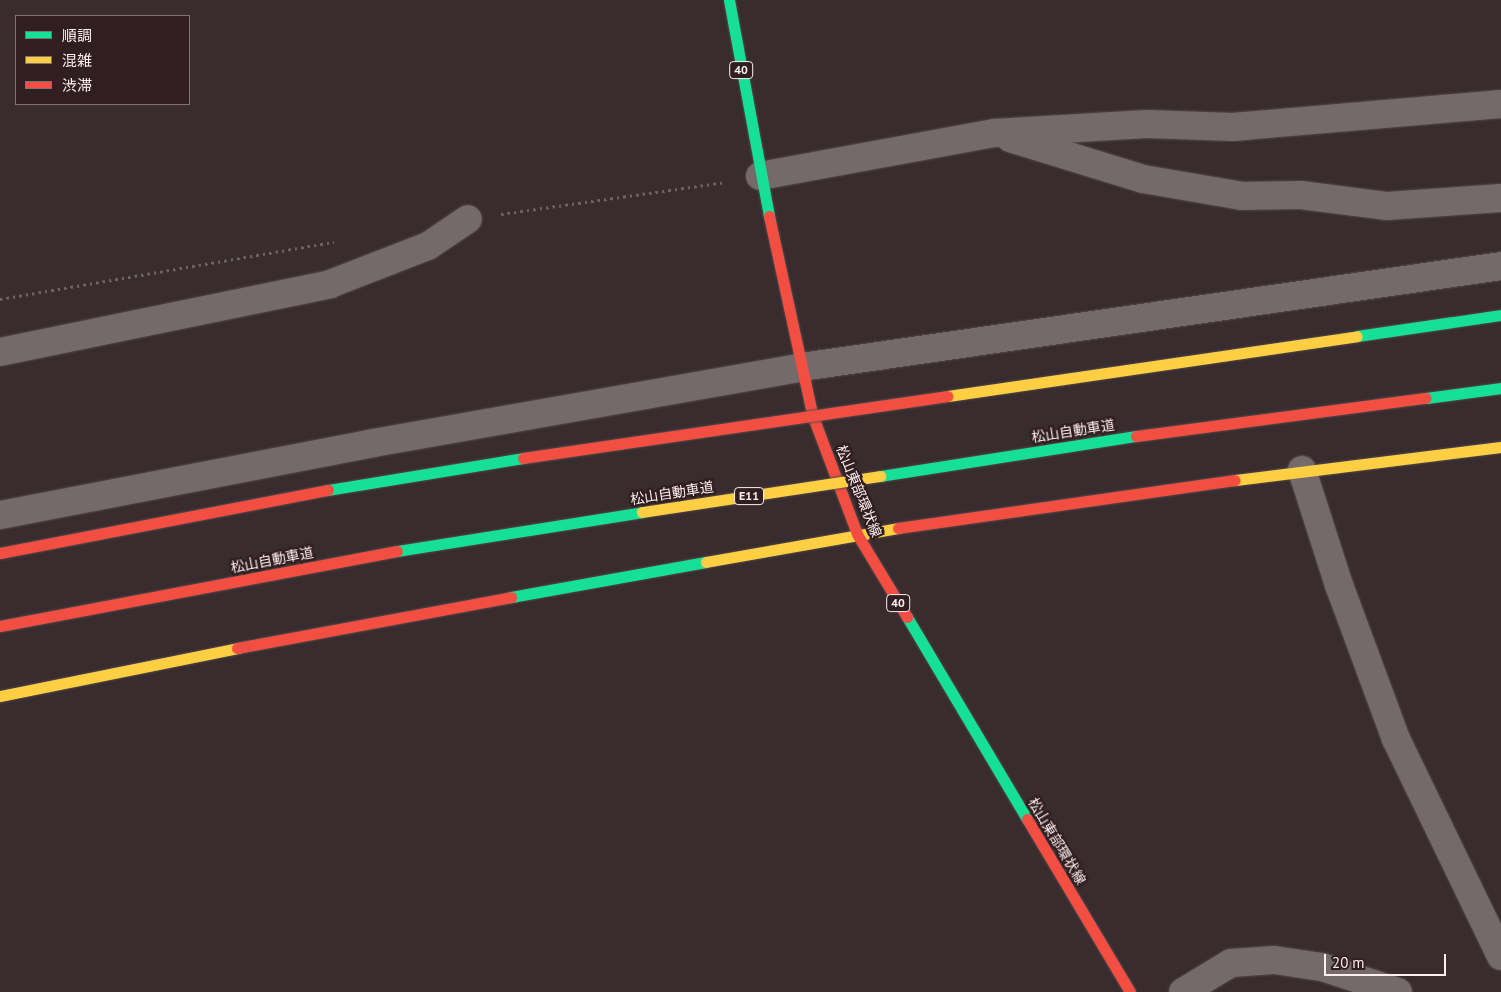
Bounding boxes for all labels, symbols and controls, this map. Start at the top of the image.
legend [15,15,190,105]
text: 順調 [62,26,92,45]
text: 混雑 [62,51,92,70]
road number: 40 [728,60,754,80]
text: 渋滞 [62,76,92,95]
street label: 松山自動車道 [1030,416,1116,446]
street label: 松山東部環状線 [833,442,885,540]
street label: 松山自動車道 [629,478,715,508]
road number: E11 [734,486,764,506]
street label: 松山自動車道 [229,544,315,576]
road number: 40 [886,594,910,612]
street label: 松山東部環状線 [1025,795,1089,887]
scale bar [1326,944,1448,976]
text: 20 m [1332,953,1365,972]

